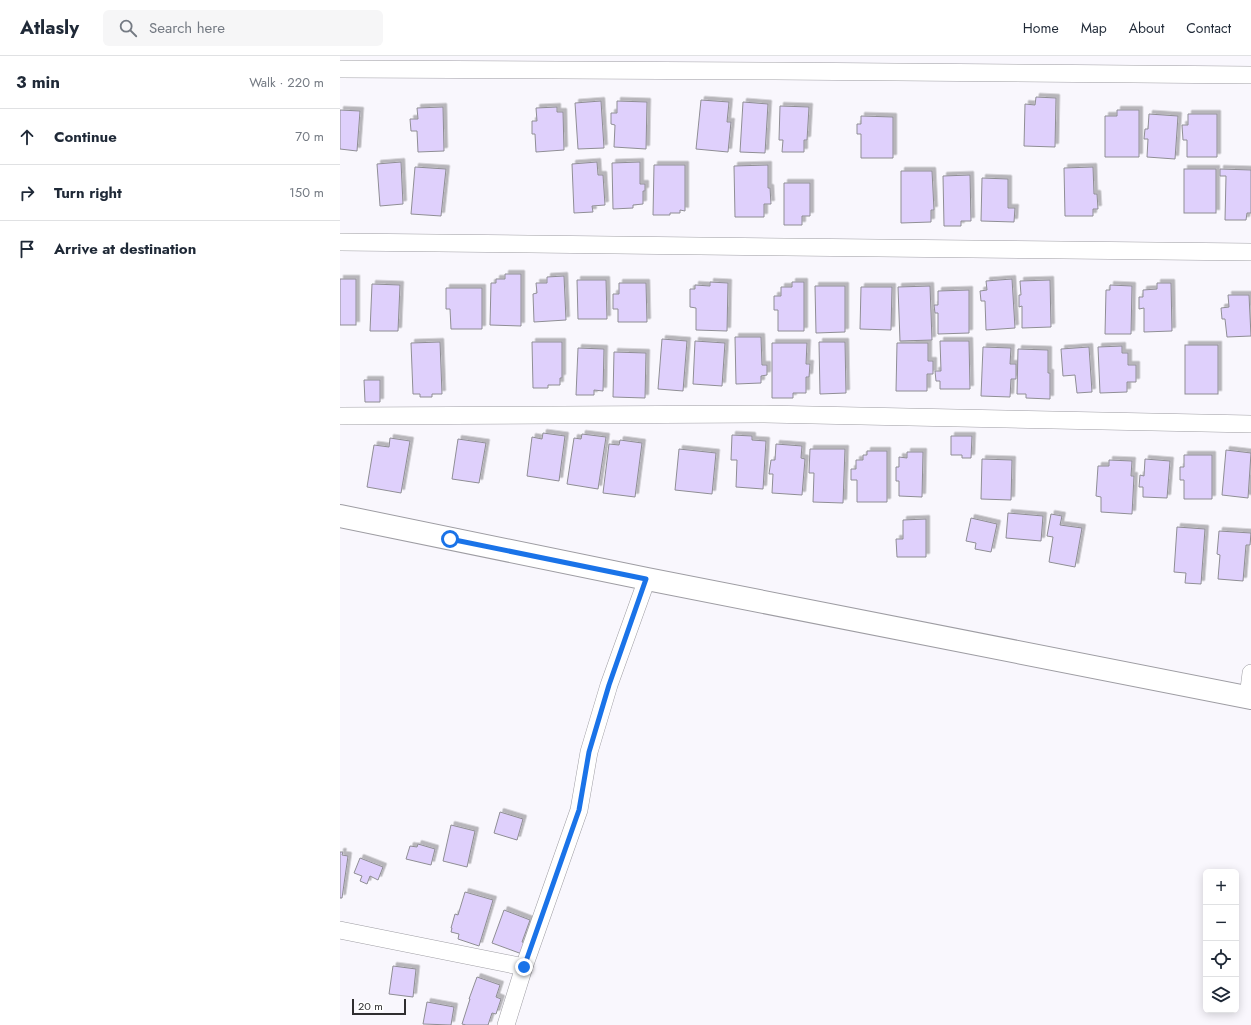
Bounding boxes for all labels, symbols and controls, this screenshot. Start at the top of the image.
search box [103,10,383,46]
text: Atlasly [20,14,79,41]
icon: search [117,17,139,39]
text: Search here [149,17,225,39]
text: Home [1023,18,1059,38]
text: Map [1081,18,1107,38]
text: About [1129,18,1164,38]
text: Contact [1186,18,1231,38]
text: 3 min [16,70,60,94]
text: Walk · 220 m [249,73,324,92]
icon: ahead [16,126,38,148]
text: Continue [54,126,117,148]
text: 70 m [295,127,324,146]
icon: right [16,182,38,204]
text: Turn right [54,182,122,204]
text: 150 m [289,183,324,202]
icon: arrive [16,238,38,260]
text: Arrive at destination [54,238,196,260]
route start [441,530,459,548]
map controls [1203,869,1239,1013]
button: + [1203,869,1239,905]
button: − [1203,905,1239,941]
button: locate [1203,941,1239,977]
route end [515,958,533,976]
button: layers [1203,977,1239,1013]
scale bar [352,997,406,1016]
text: 20 m [358,998,383,1014]

